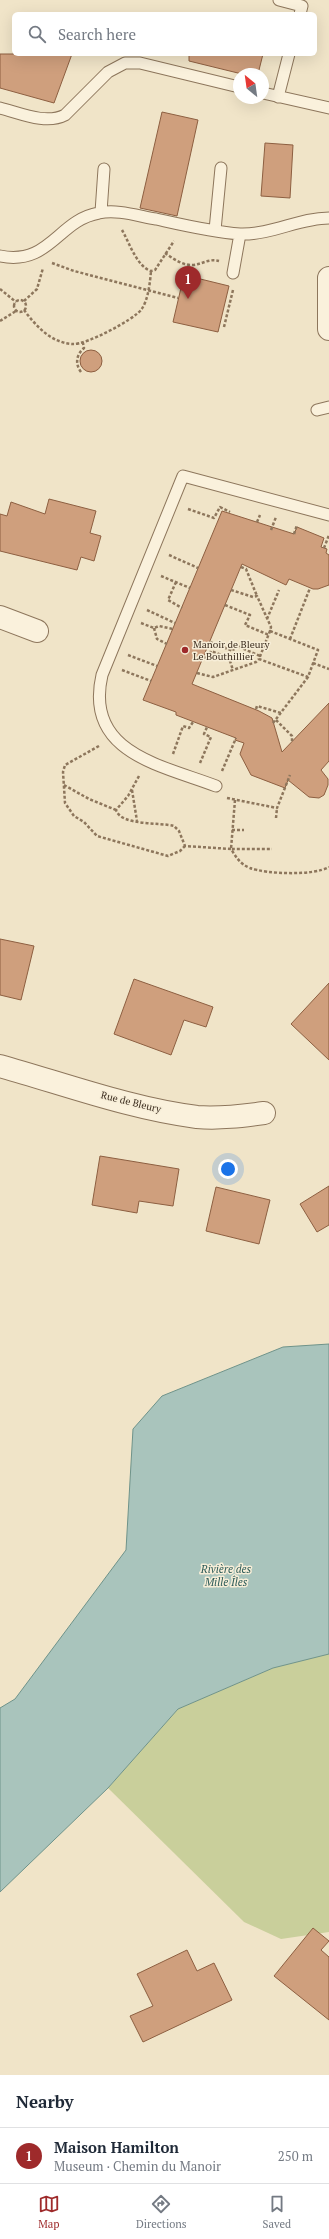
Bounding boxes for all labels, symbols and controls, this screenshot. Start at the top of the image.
search box [12,12,317,56]
icon: search [26,23,48,45]
text: Search here [58,24,136,44]
north arrow [233,68,269,104]
pin: 1 [175,266,201,299]
place label: Manoir de Bleury Le Bouthillier [193,638,270,663]
marker: Manoir de Bleury Le Bouthillier [180,645,190,655]
street label: Rue de Bleury [100,1088,163,1116]
your location [218,1159,238,1179]
water label: Rivière des Mille Îles [200,1562,252,1589]
text: Nearby [16,2090,74,2113]
text: Maison Hamilton [54,2137,179,2157]
text: 1 [25,2147,33,2165]
text: 250 m [278,2147,313,2165]
text: Museum · Chemin du Manoir [54,2157,221,2175]
tab: Map [38,2193,60,2231]
tab: Directions [136,2193,187,2231]
tab: Saved [263,2193,291,2231]

